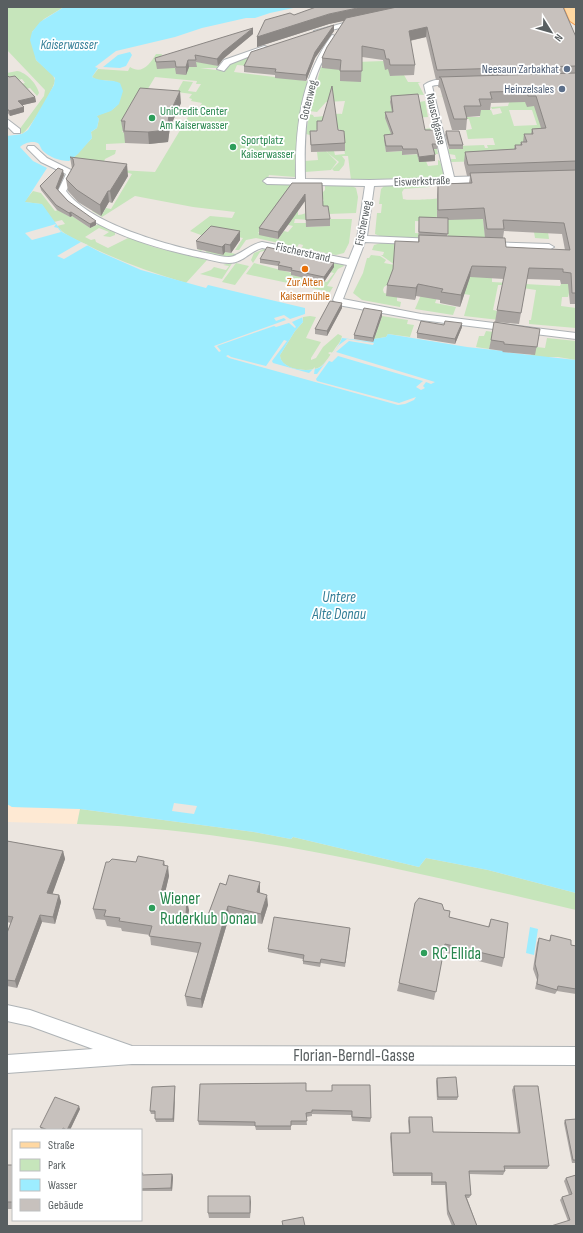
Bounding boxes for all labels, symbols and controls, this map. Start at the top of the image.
north arrow [531,12,571,52]
text: N [552,31,566,44]
water label: Kaiserwasser [41,37,99,53]
place label: Neesaun Zarbakhat [482,62,559,77]
marker: Neesaun Zarbakhat [562,64,572,74]
street label: Gotenweg [296,78,321,122]
place label: Heinzelsales [504,82,554,97]
marker: Heinzelsales [557,84,567,94]
street label: Nauschgasse [422,92,449,147]
place label: UniCredit Center Am Kaiserwasser [159,104,228,133]
marker: UniCredit Center Am Kaiserwasser [147,113,157,123]
place label: Sportplatz Kaiserwasser [241,133,294,162]
marker: Sportplatz Kaiserwasser [228,142,238,152]
street label: Eiswerkstraße [393,173,451,190]
street label: Fischerweg [352,199,375,247]
street label: Fischerstrand [274,239,332,266]
marker: Zur Alten Kaisermühle [300,264,310,274]
place label: Zur Alten Kaisermühle [280,275,330,304]
water label: Untere Alte Donau [311,588,367,624]
place label: Wiener Ruderklub Donau [160,889,257,929]
marker: Wiener Ruderklub Donau [147,903,157,913]
place label: RC Ellida [432,944,481,964]
marker: RC Ellida [419,948,429,958]
street label: Florian-Berndl-Gasse [293,1046,415,1066]
legend [12,1129,142,1221]
text: Straße [48,1138,75,1153]
text: Park [48,1158,66,1173]
text: Wasser [48,1178,77,1193]
text: Gebäude [48,1198,83,1213]

